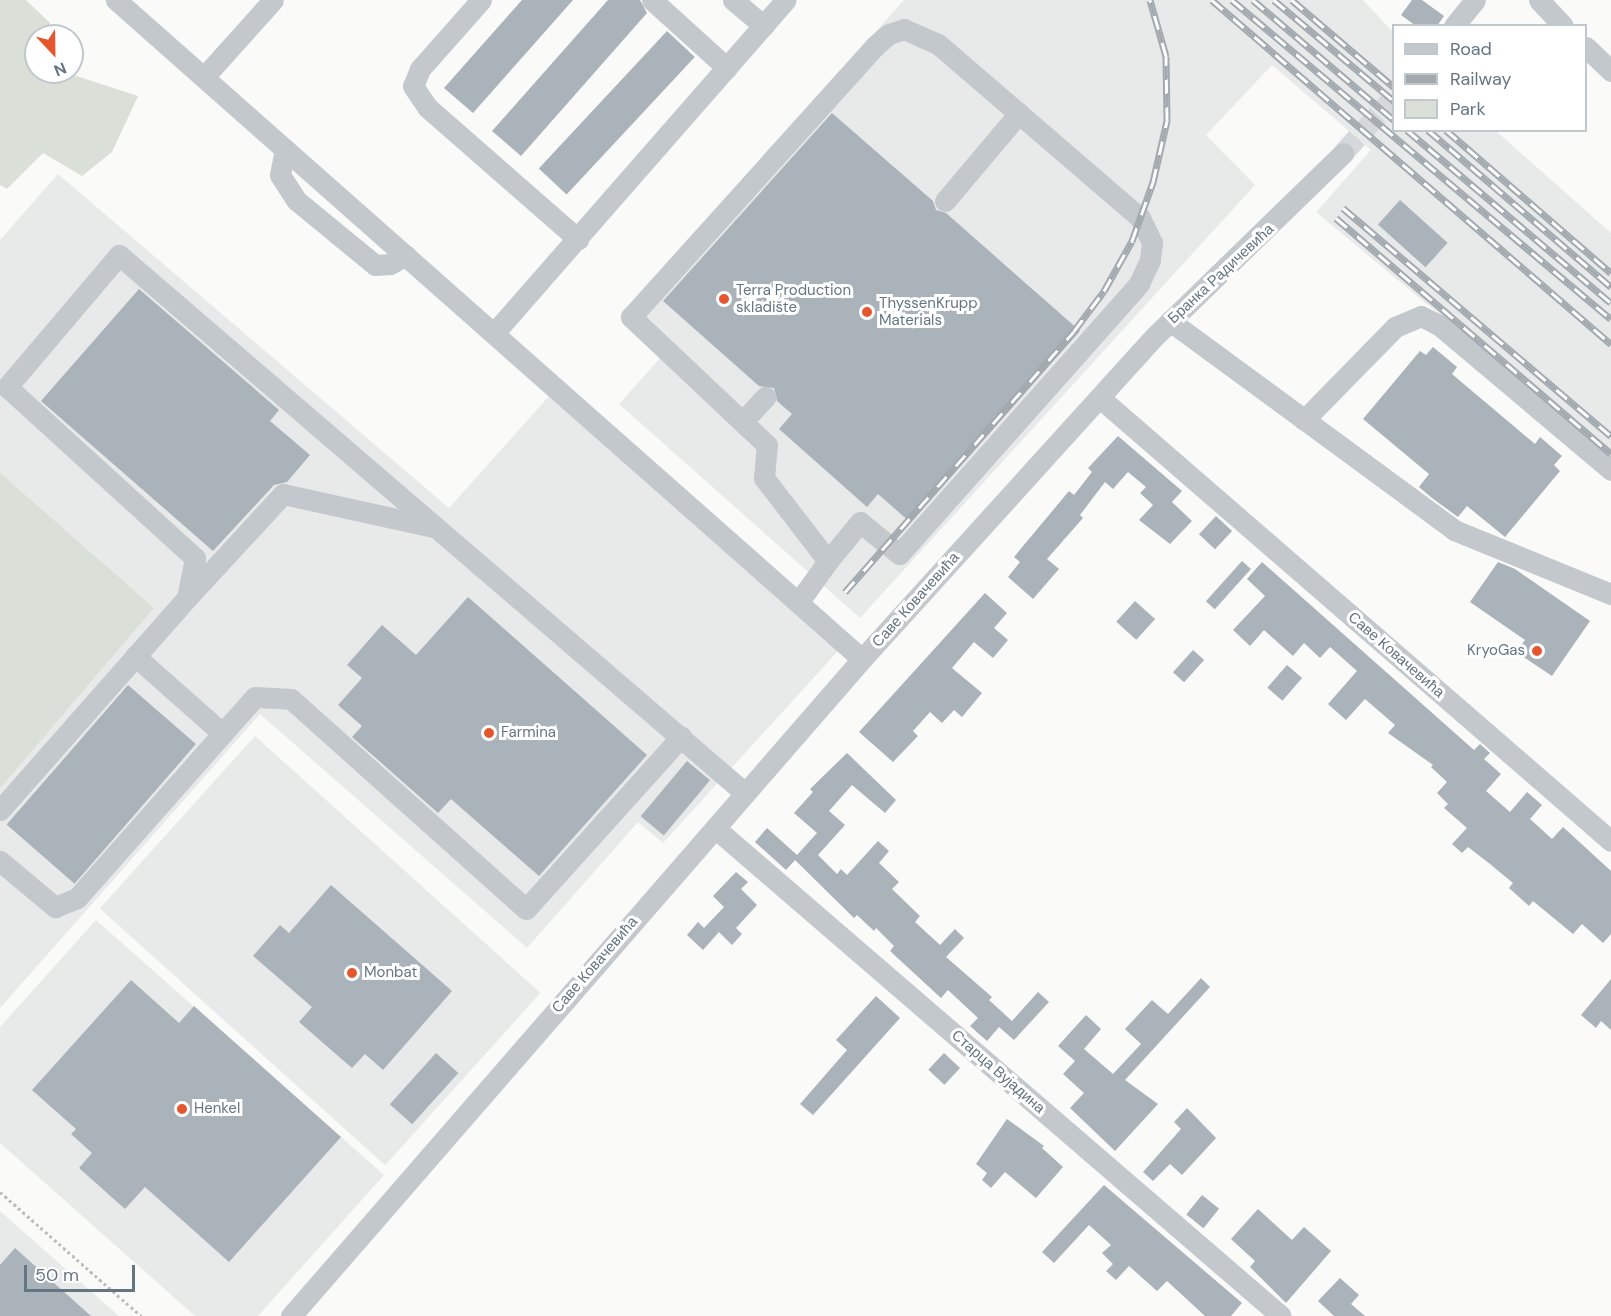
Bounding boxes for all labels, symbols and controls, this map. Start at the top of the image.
north arrow [24,24,84,84]
legend [1392,24,1587,132]
text: Road [1450,37,1492,61]
text: N [51,57,70,81]
text: Railway [1450,67,1512,91]
text: Park [1450,97,1486,121]
street label: Бранка Радичевића [1164,220,1278,328]
place label: Terra Production skladište [736,281,851,316]
marker: Terra Production skladište [717,292,731,306]
place label: ThyssenKrupp Materials [879,294,978,329]
marker: ThyssenKrupp Materials [860,305,874,319]
street label: Саве Ковачевића [869,549,963,651]
street label: Саве Ковачевића [1344,608,1448,702]
place label: KryoGas [1467,642,1525,660]
marker: KryoGas [1530,644,1544,658]
place label: Farmina [501,724,556,742]
marker: Farmina [482,726,496,740]
street label: Саве Ковачевића [548,913,642,1017]
place label: Monbat [364,964,417,982]
marker: Monbat [345,966,359,980]
street label: Старца Вујадина [948,1027,1048,1117]
place label: Henkel [194,1100,240,1118]
marker: Henkel [175,1102,189,1116]
scale bar [27,1253,138,1291]
text: 50 m [35,1263,79,1287]

